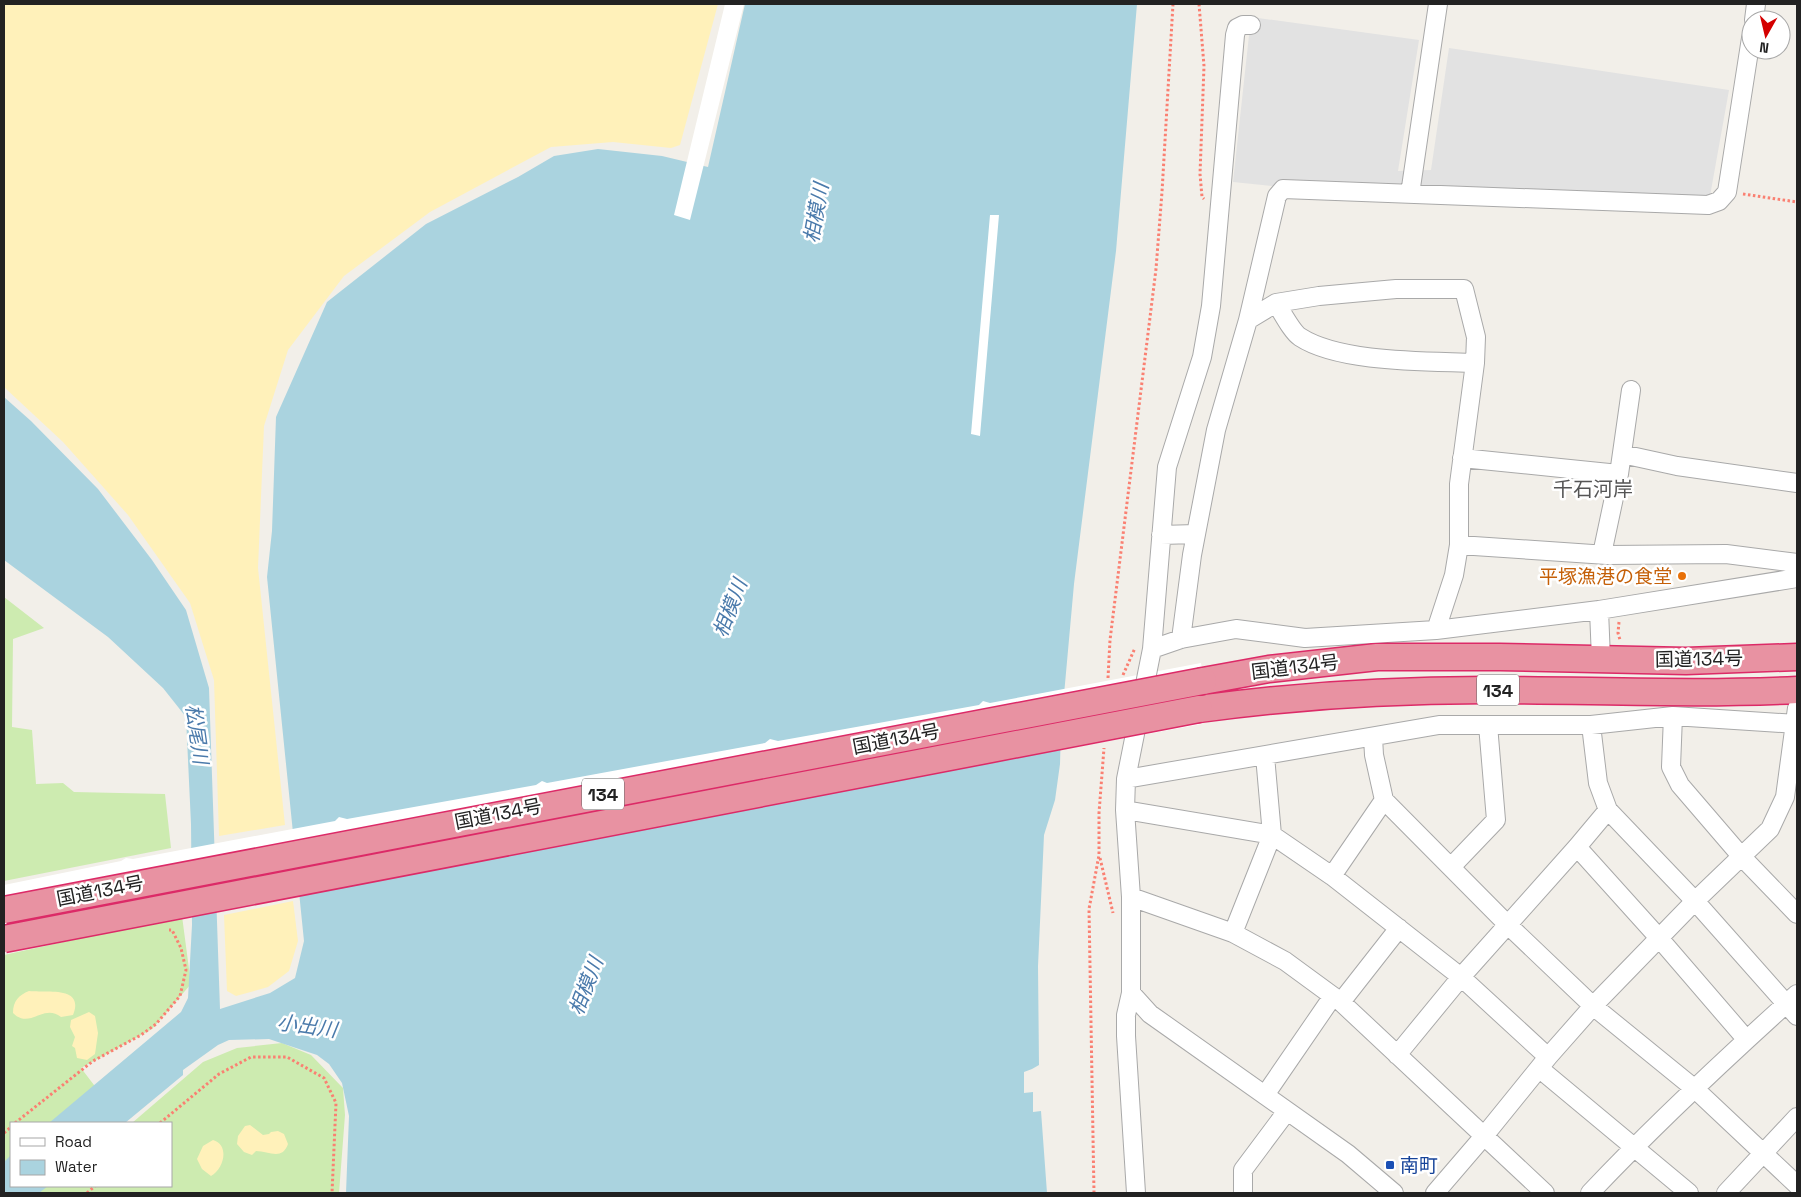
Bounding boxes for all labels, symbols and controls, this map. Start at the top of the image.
north arrow [1741,10,1791,60]
text: N [1758,38,1770,57]
water label: 相模川 [798,179,834,245]
district label: 千石河岸 [1553,476,1633,502]
place label: 平塚漁港の食堂 [1539,564,1672,589]
marker: 平塚漁港の食堂 [1676,570,1688,582]
water label: 相模川 [707,573,754,641]
street label: 国道134号 [1655,646,1743,672]
street label: 国道134号 [1250,649,1340,685]
road number: 134 [1477,674,1519,706]
water label: 松尾川 [180,702,214,767]
street label: 国道134号 [850,718,942,760]
road number: 134 [582,779,624,810]
street label: 国道134号 [452,793,544,835]
street label: 国道134号 [54,870,146,912]
water label: 相模川 [563,951,610,1019]
water label: 小出川 [275,1009,340,1043]
legend [10,1122,172,1187]
text: Road [55,1132,92,1151]
place label: 南町 [1400,1153,1438,1178]
text: Water [55,1157,98,1176]
marker: 南町 [1384,1159,1396,1171]

